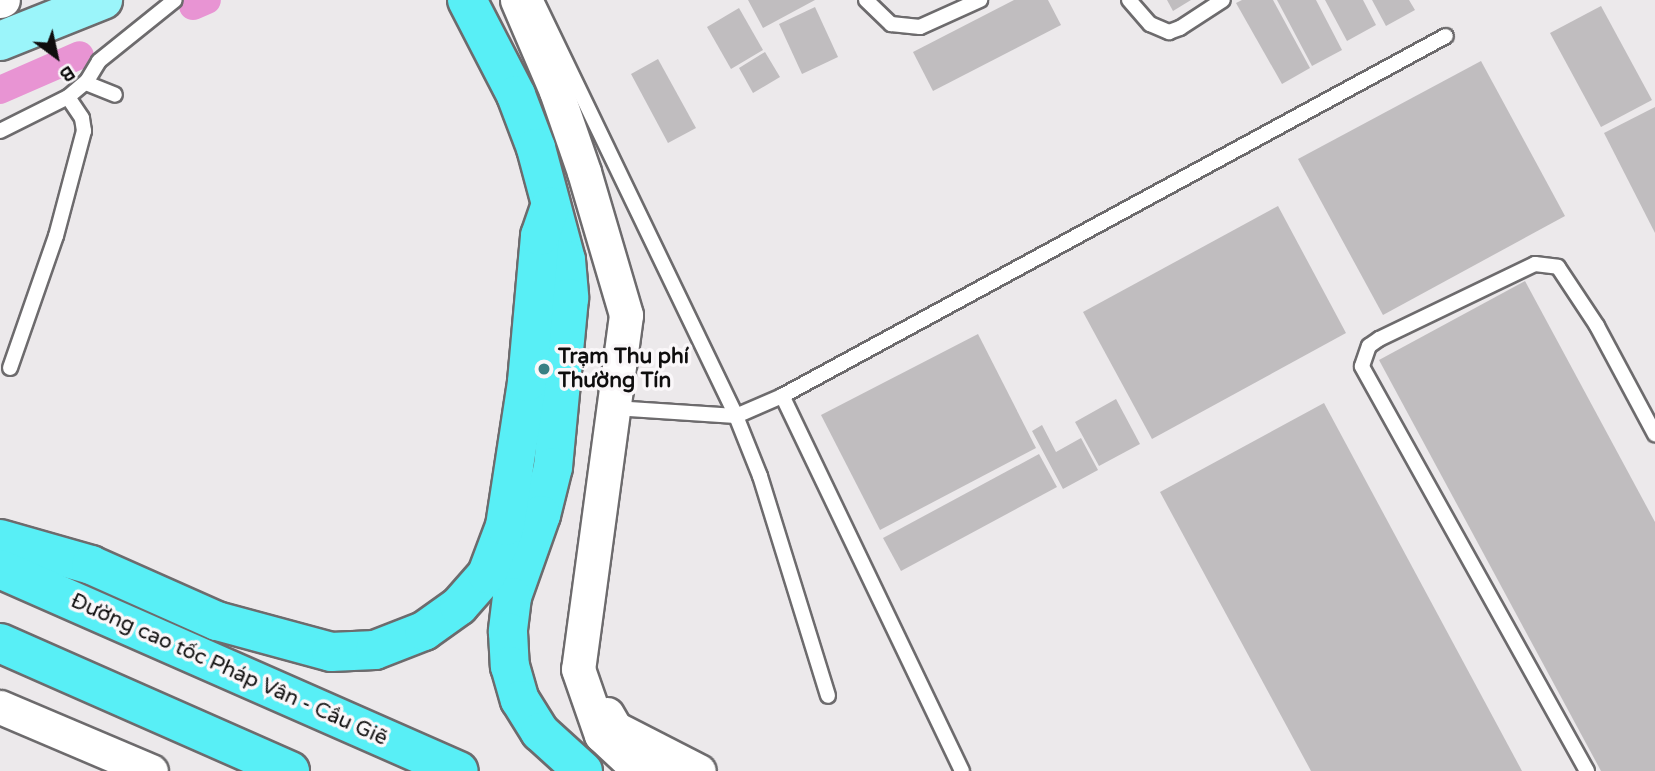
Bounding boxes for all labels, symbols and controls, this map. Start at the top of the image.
north arrow [21,21,91,91]
text: B [56,61,79,86]
place label: Trạm Thu phí Thường Tín [558,344,689,394]
marker: Trạm Thu phí Thường Tín [536,361,552,377]
street label: Đường cao tốc Pháp Vân - Cầu Giẽ [67,589,391,751]

